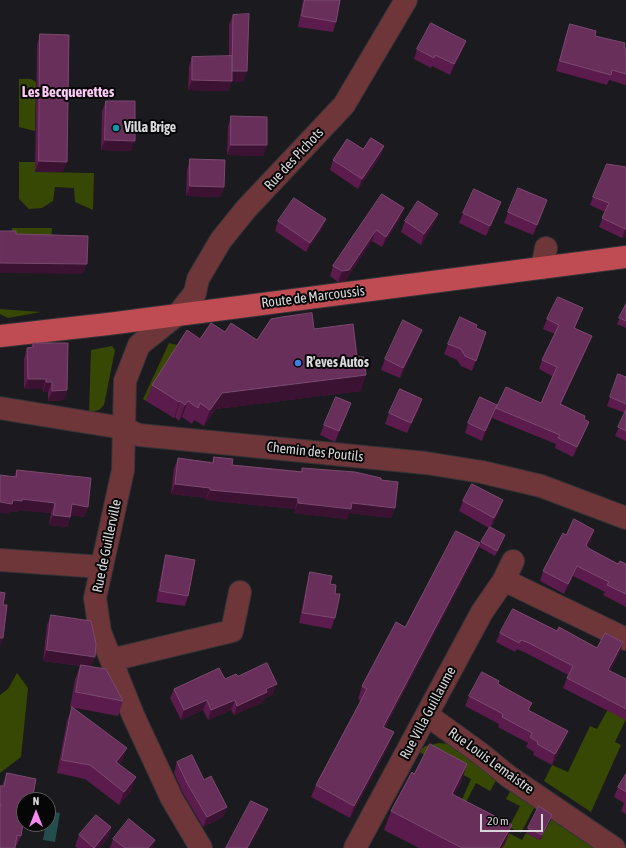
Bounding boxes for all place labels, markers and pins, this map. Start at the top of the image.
place label: Villa Brige [124,120,176,136]
marker: Villa Brige [111,123,121,133]
place label: R'eves Autos [306,355,369,371]
marker: R'eves Autos [293,358,303,368]

